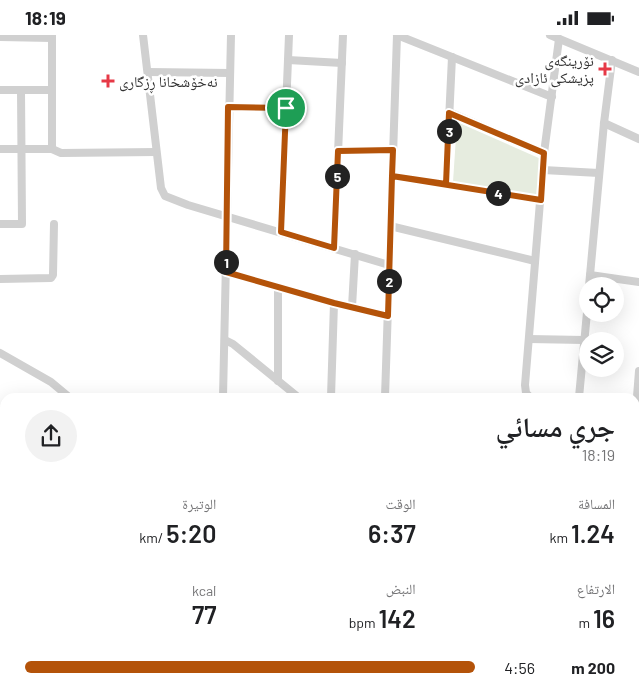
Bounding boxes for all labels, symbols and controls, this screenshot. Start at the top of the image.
text: 18:19 [25,6,66,29]
place label: نۆرینگەی پزیشکی ئازادی [515,51,594,88]
marker: نۆرینگەی پزیشکی ئازادی [598,62,612,76]
place label: نەخۆشخانا ڕزگاری [119,72,218,94]
marker: نەخۆشخانا ڕزگاری [101,74,115,88]
pin [265,87,307,129]
icon: arrive [272,94,300,122]
pin: 3 [436,119,462,143]
text: 3 [446,123,453,140]
pin: 5 [324,163,350,189]
text: 5 [334,168,341,185]
pin: 4 [486,181,510,205]
text: 4 [494,185,503,202]
pin: 1 [214,249,238,275]
text: 1 [224,254,229,271]
pin: 2 [376,269,402,293]
text: 2 [386,273,393,290]
map controls [579,277,624,377]
button: locate [579,277,624,322]
button: layers [579,332,624,377]
text: جري مسائي [496,409,615,443]
button: share [25,410,77,462]
text: 18:19 [582,445,615,464]
text: الوتيرة [182,495,216,512]
text: الوقت [386,495,416,512]
text: المسافة [578,495,615,512]
text: 5:20 [166,518,216,548]
text: 6:37 [368,518,416,548]
text: 1.24 [571,518,615,548]
text: /km [139,529,166,546]
text: km [550,529,571,546]
text: النبض [386,580,416,597]
text: الارتفاع [577,580,615,597]
text: kcal [192,582,216,599]
text: 77 [192,599,216,629]
text: 142 [378,603,416,633]
text: 16 [593,603,615,633]
text: bpm [349,614,378,631]
text: m [579,614,593,631]
text: 4:56 [504,658,535,677]
text: 200 m [571,658,615,677]

